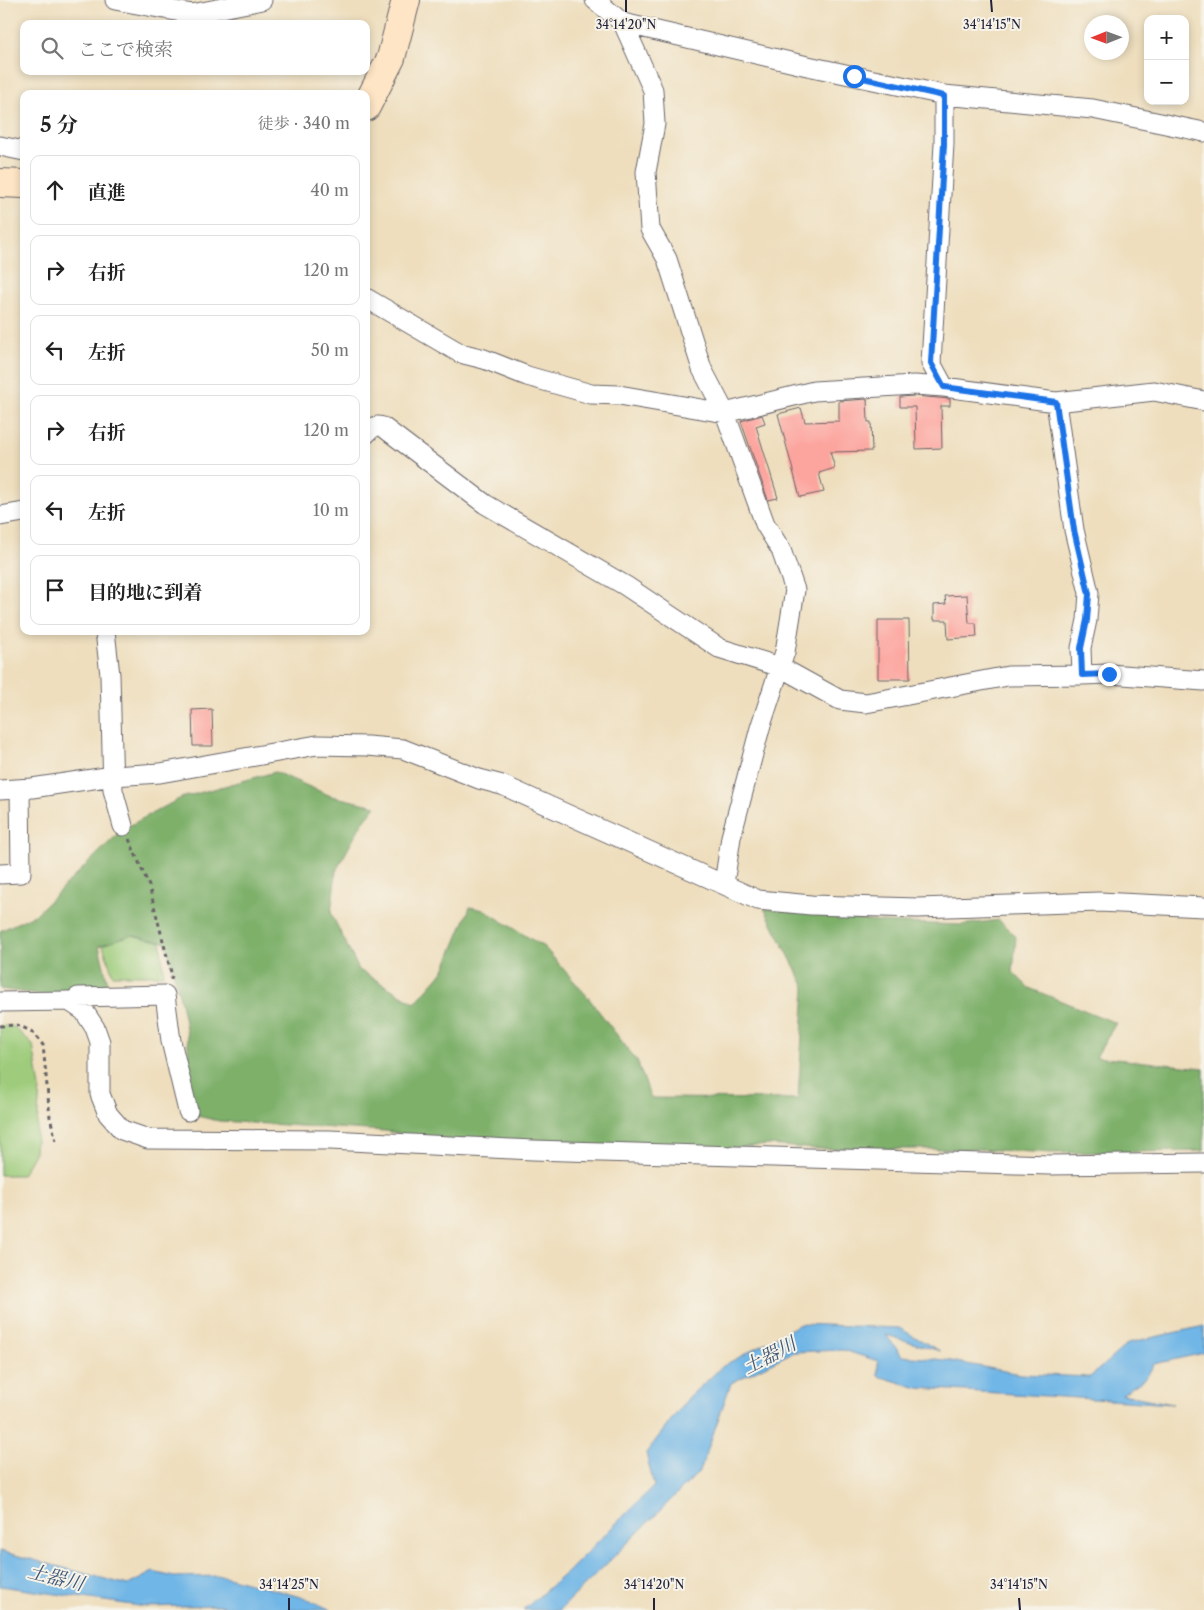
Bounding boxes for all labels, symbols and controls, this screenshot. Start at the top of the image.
north arrow [1084,15,1129,60]
map controls [1144,15,1189,105]
button: + [1144,15,1189,60]
text: 34°14'20"N [596,17,656,32]
text: 34°14'15"N [963,17,1021,32]
search box [20,20,370,75]
icon: search [38,34,66,62]
text: ここで検索 [78,38,173,61]
button: − [1144,60,1189,105]
route start [843,65,866,88]
text: 5 分 [40,112,78,137]
text: 徒歩 · 340 m [258,113,350,133]
icon: ahead [41,176,69,204]
text: 40 m [310,180,349,200]
text: 直進 [88,181,126,204]
icon: right [41,256,69,284]
text: 120 m [304,260,349,280]
text: 右折 [88,261,126,284]
icon: left [41,336,69,364]
text: 50 m [311,340,349,360]
text: 左折 [88,341,126,364]
icon: right [41,416,69,444]
text: 120 m [304,420,349,440]
text: 右折 [88,421,126,444]
icon: left [41,496,69,524]
text: 10 m [313,500,349,520]
text: 左折 [88,501,126,524]
icon: arrive [41,576,69,604]
text: 目的地に到着 [88,581,202,604]
route end [1098,663,1121,686]
water label: 土器川 [739,1331,802,1379]
water label: 土器川 [25,1559,88,1596]
text: 34°14'25"N [259,1577,319,1592]
text: 34°14'20"N [624,1577,684,1592]
text: 34°14'15"N [990,1577,1048,1592]

